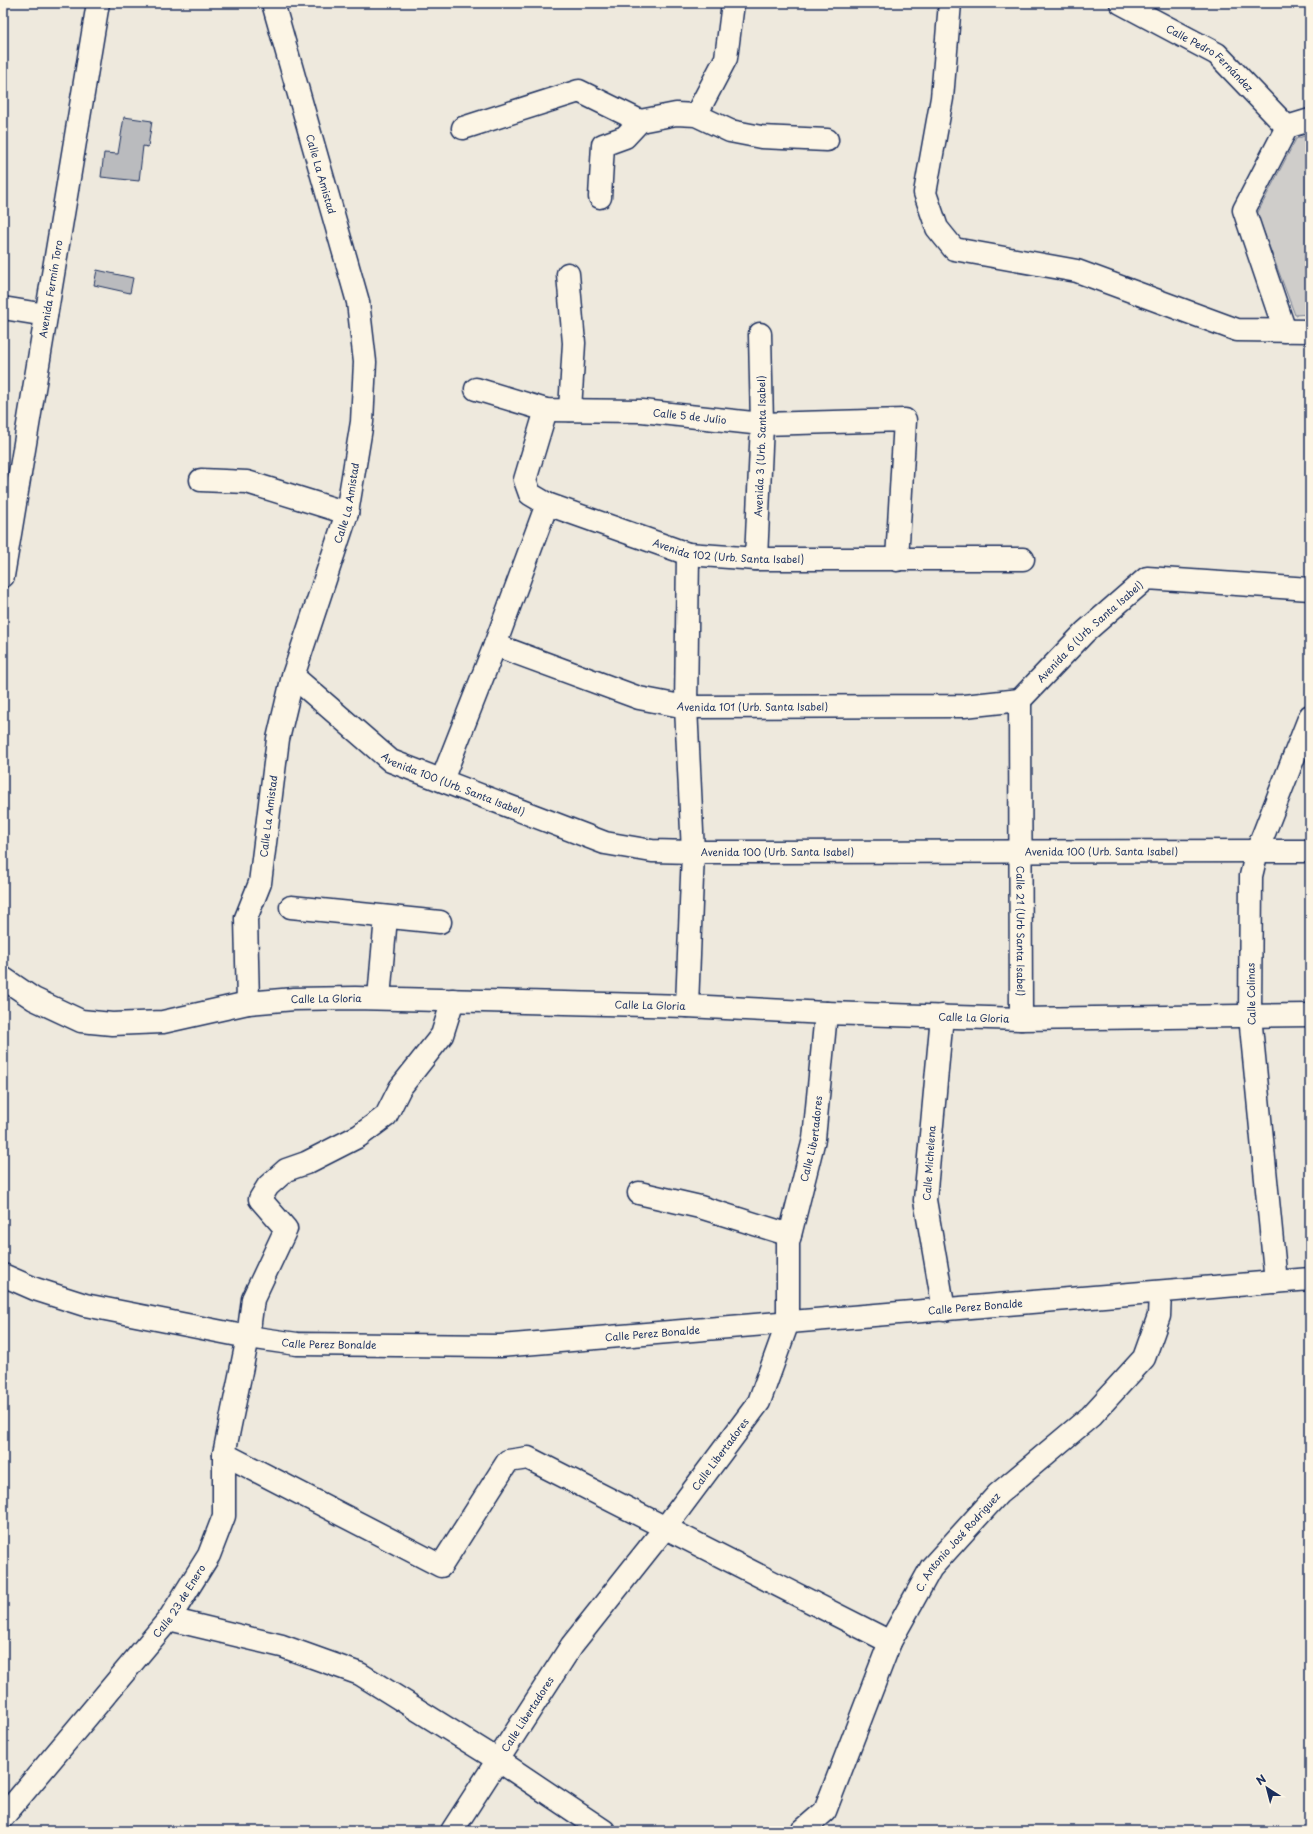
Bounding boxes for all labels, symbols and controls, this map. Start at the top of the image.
street label: Calle Pedro Fernández [1164,20,1257,95]
street label: Calle La Amistad [303,132,340,216]
street label: Avenida Fermín Toro [35,238,66,339]
street label: Avenida 3 (Urb. Santa Isabel) [750,375,769,517]
street label: Calle 5 de Julio [652,404,728,427]
street label: Calle La Amistad [329,461,362,545]
street label: Avenida 102 (Urb. Santa Isabel) [651,534,804,566]
street label: Avenida 6 (Urb. Santa Isabel) [1033,577,1146,685]
street label: Avenida 101 (Urb. Santa Isabel) [676,697,828,714]
street label: Avenida 100 (Urb. Santa Isabel) [379,748,527,819]
street label: Calle La Amistad [255,774,280,858]
street label: Avenida 100 (Urb. Santa Isabel) [1025,843,1178,858]
street label: Avenida 100 (Urb. Santa Isabel) [701,844,854,859]
street label: Calle 21 (Urb Santa Isabel) [1014,866,1029,996]
street label: Calle Colinas [1242,962,1259,1025]
street label: Calle La Gloria [291,990,363,1006]
street label: Calle La Gloria [614,996,686,1013]
street label: Calle La Gloria [938,1008,1010,1026]
street label: Calle Libertadores [796,1095,825,1183]
street label: Calle Michelena [918,1124,939,1201]
street label: Calle Perez Bonalde [927,1295,1024,1318]
street label: Calle Perez Bonalde [604,1321,701,1344]
street label: Calle Perez Bonalde [281,1334,377,1352]
street label: Calle Libertadores [688,1414,752,1493]
street label: C. Antonio José Rodriguez [911,1489,1003,1594]
street label: Calle 23 de Enero [149,1561,209,1640]
street label: Calle Libertadores [497,1673,557,1755]
north arrow [1247,1768,1287,1808]
text: N [1252,1770,1270,1789]

